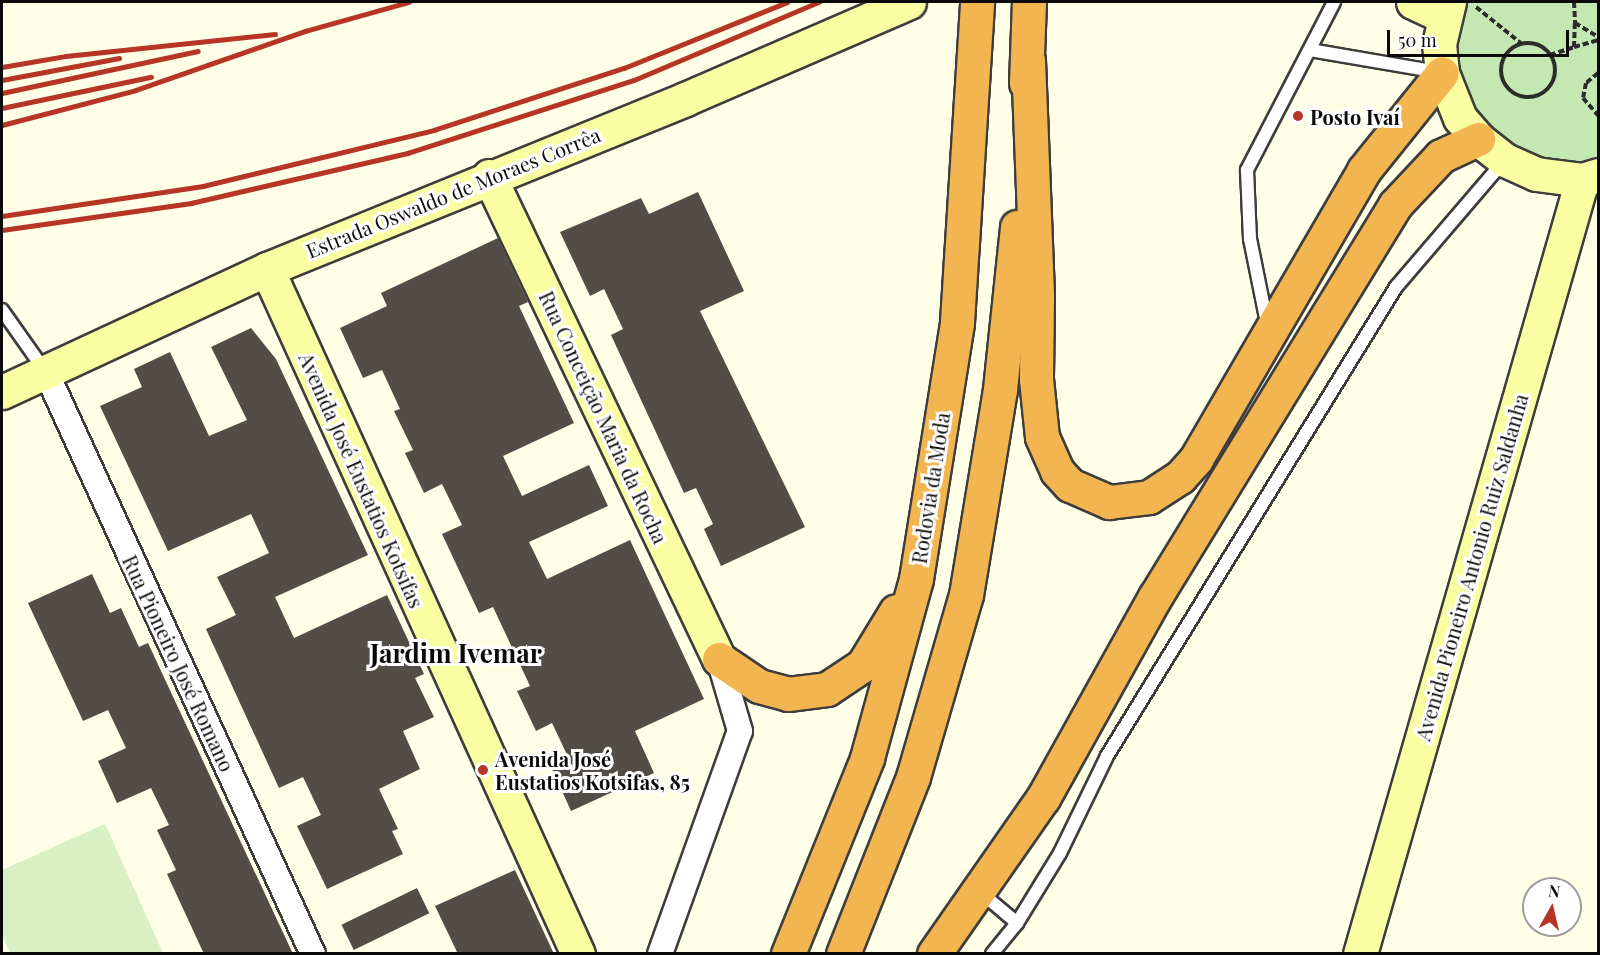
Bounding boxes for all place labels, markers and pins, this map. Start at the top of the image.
place label: Posto Ivaí [1310,104,1400,128]
marker: Posto Ivaí [1291,109,1305,123]
place label: Avenida José Eustatios Kotsifas, 85 [495,746,690,793]
marker: Avenida José Eustatios Kotsifas, 85 [476,763,490,777]

